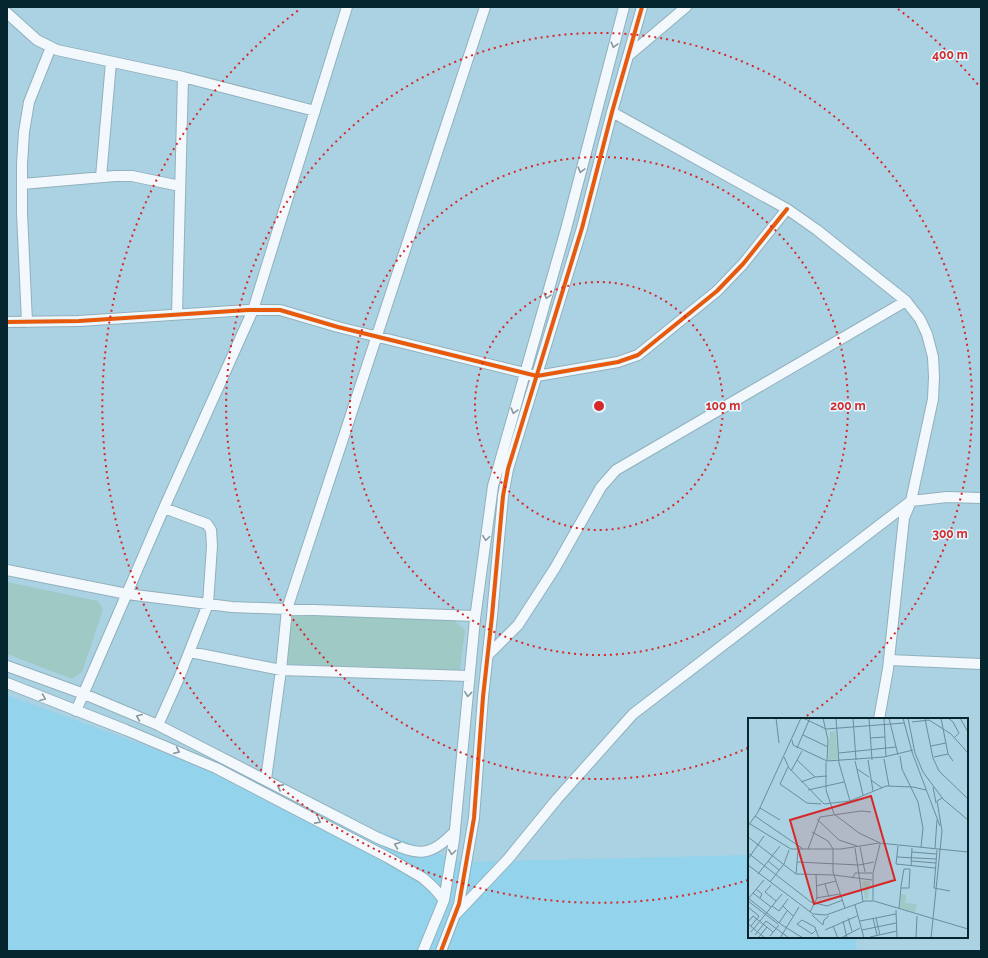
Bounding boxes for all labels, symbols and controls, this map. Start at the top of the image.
one-way arrow [610,41,619,48]
text: 400 m [932,48,968,62]
one-way arrow [577,167,586,174]
one-way arrow [543,292,552,299]
centre of rings [592,399,606,413]
text: 100 m [706,399,740,413]
text: 200 m [830,399,866,413]
one-way arrow [510,407,519,414]
text: 300 m [932,527,968,541]
one-way arrow [482,535,491,541]
one-way arrow [463,691,472,698]
one-way arrow [40,693,47,701]
one-way arrow [135,714,143,722]
inset map [748,718,968,938]
one-way arrow [173,747,180,755]
one-way arrow [277,784,285,792]
one-way arrow [314,816,322,824]
one-way arrow [393,842,400,850]
one-way arrow [448,849,457,855]

